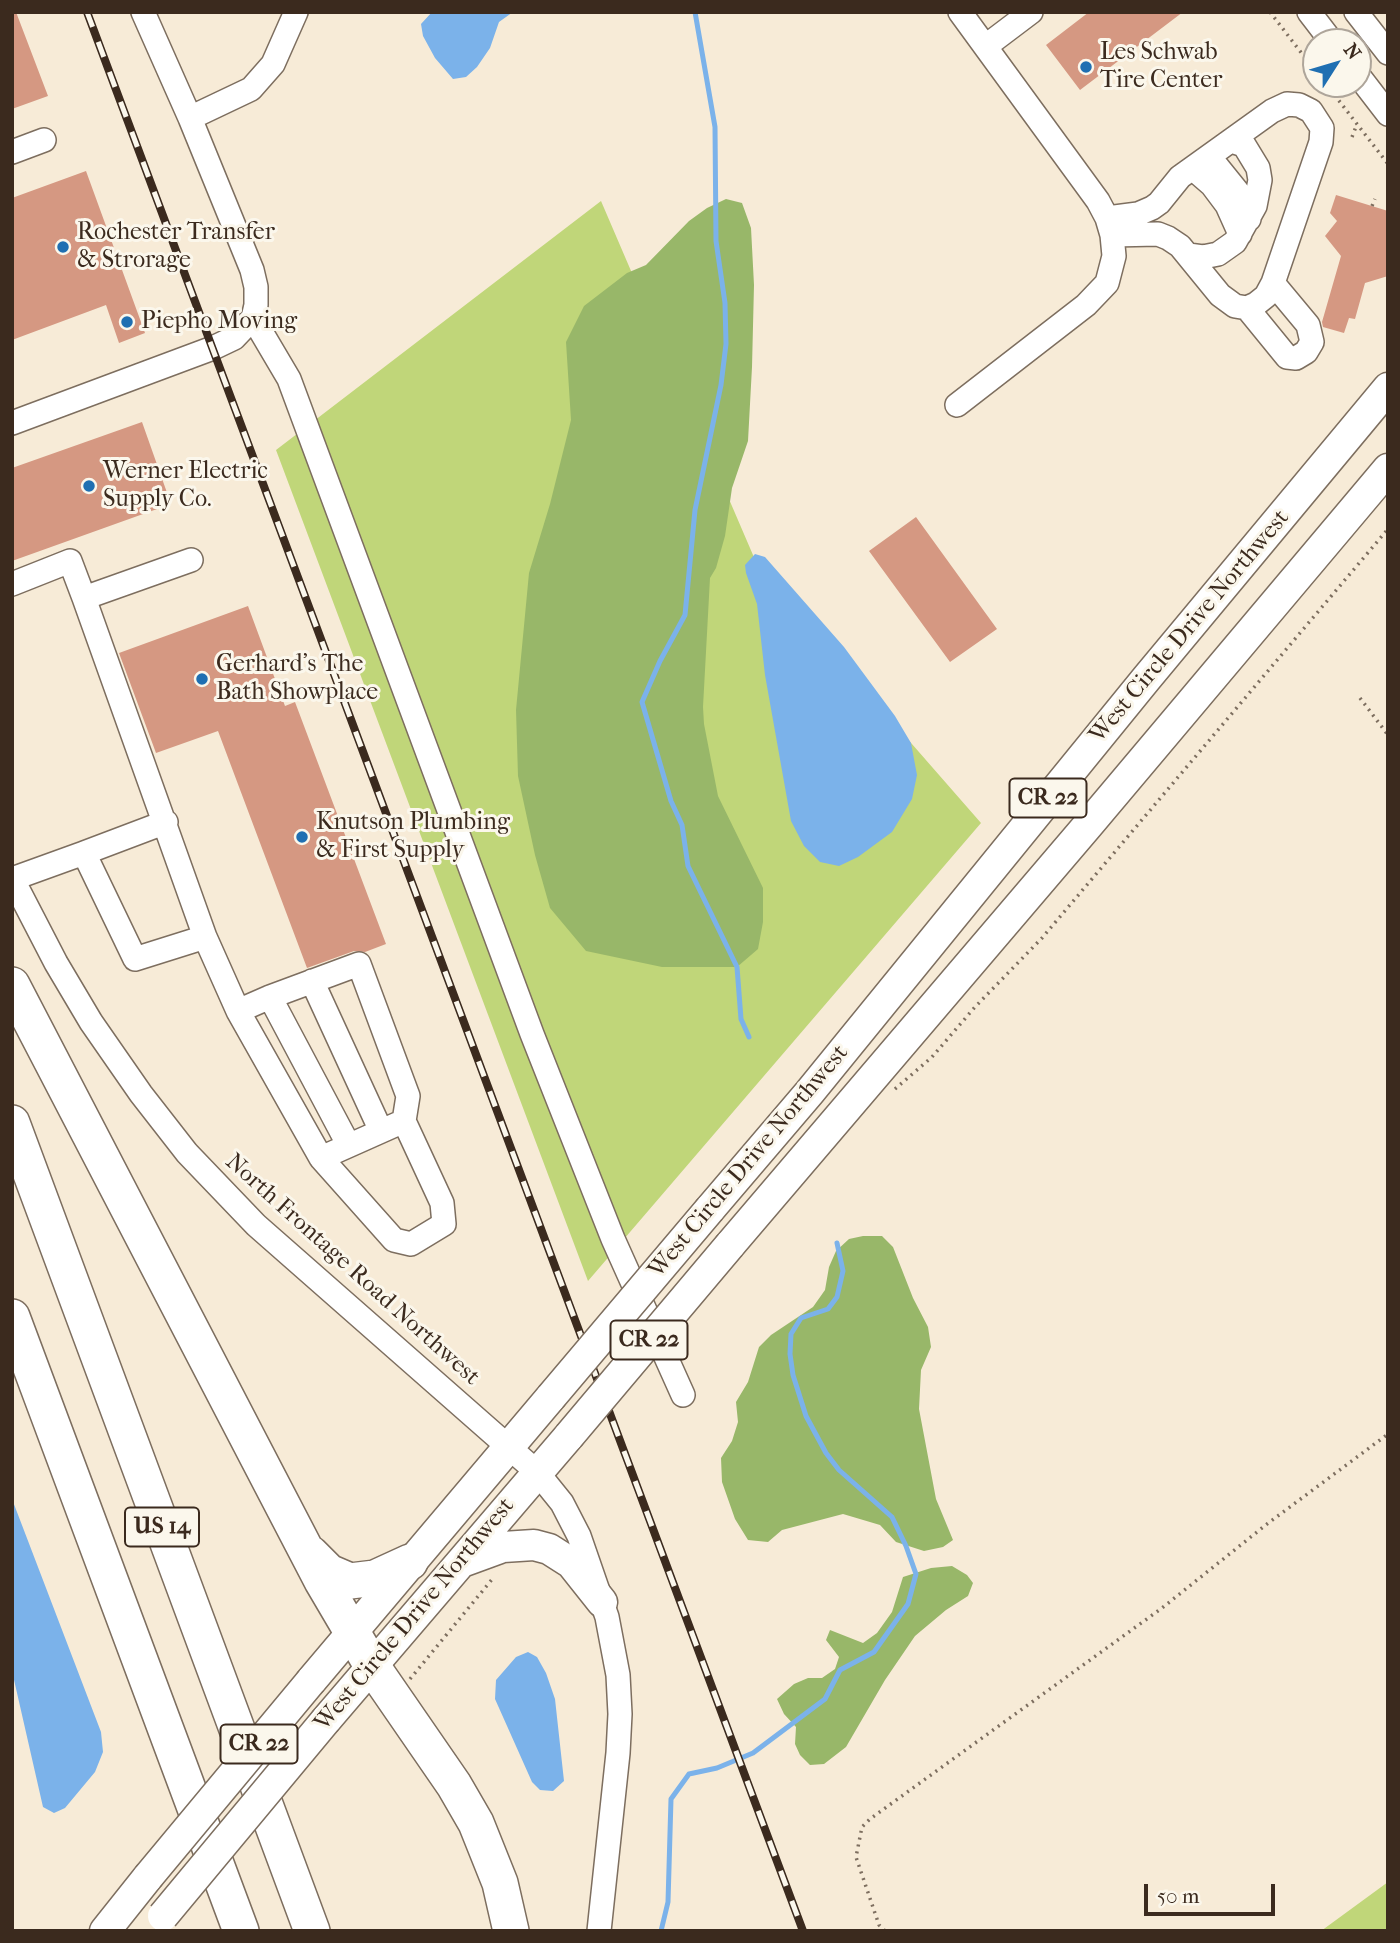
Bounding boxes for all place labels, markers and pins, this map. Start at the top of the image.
place label: Les Schwab Tire Center [1100,39,1222,95]
marker: Les Schwab Tire Center [1078,59,1094,75]
place label: Rochester Transfer & Strorage [77,219,275,275]
marker: Rochester Transfer & Strorage [55,239,71,255]
place label: Piepho Moving [141,308,297,336]
marker: Piepho Moving [119,314,135,330]
place label: Werner Electric Supply Co. [103,458,268,514]
marker: Werner Electric Supply Co. [81,478,97,494]
place label: Gerhard's The Bath Showplace [216,651,378,707]
marker: Gerhard's The Bath Showplace [194,671,210,687]
place label: Knutson Plumbing & First Supply [316,809,510,865]
marker: Knutson Plumbing & First Supply [294,829,310,845]

